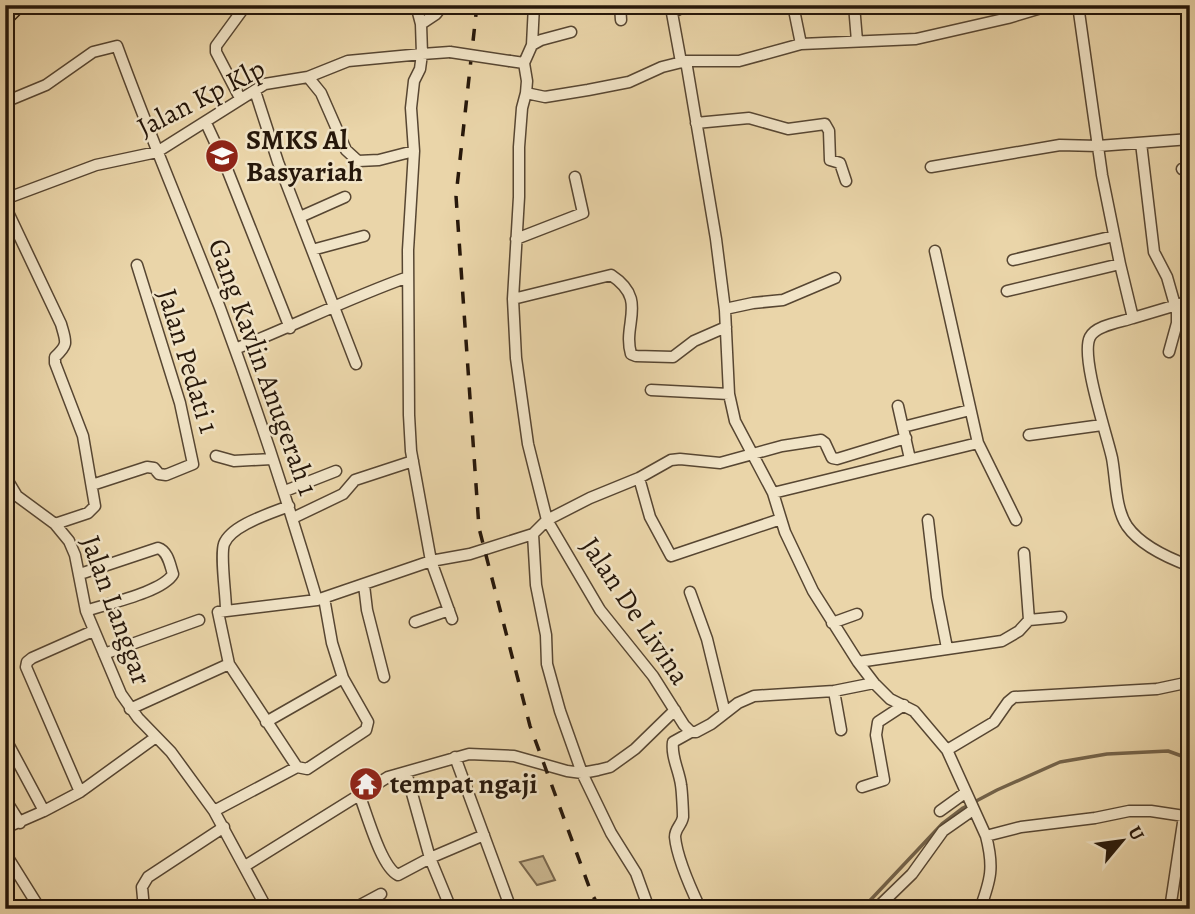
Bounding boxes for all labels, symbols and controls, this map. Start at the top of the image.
street label: Jalan Kp Klp [131,50,271,146]
place label: SMKS Al Basyariah [246,121,363,191]
school or university icon: SMKS Al Basyariah [203,137,241,175]
street label: Gang Kavlin Anugerah 1 [199,233,327,501]
street label: Jalan Pedati 1 [148,284,228,438]
street label: Jalan Langgar [71,530,161,690]
street label: Jalan De Livina [572,530,698,692]
temple icon: tempat ngaji [347,765,385,803]
place label: tempat ngaji [390,765,537,803]
north arrow [1086,806,1156,876]
text: U [1122,821,1151,845]

